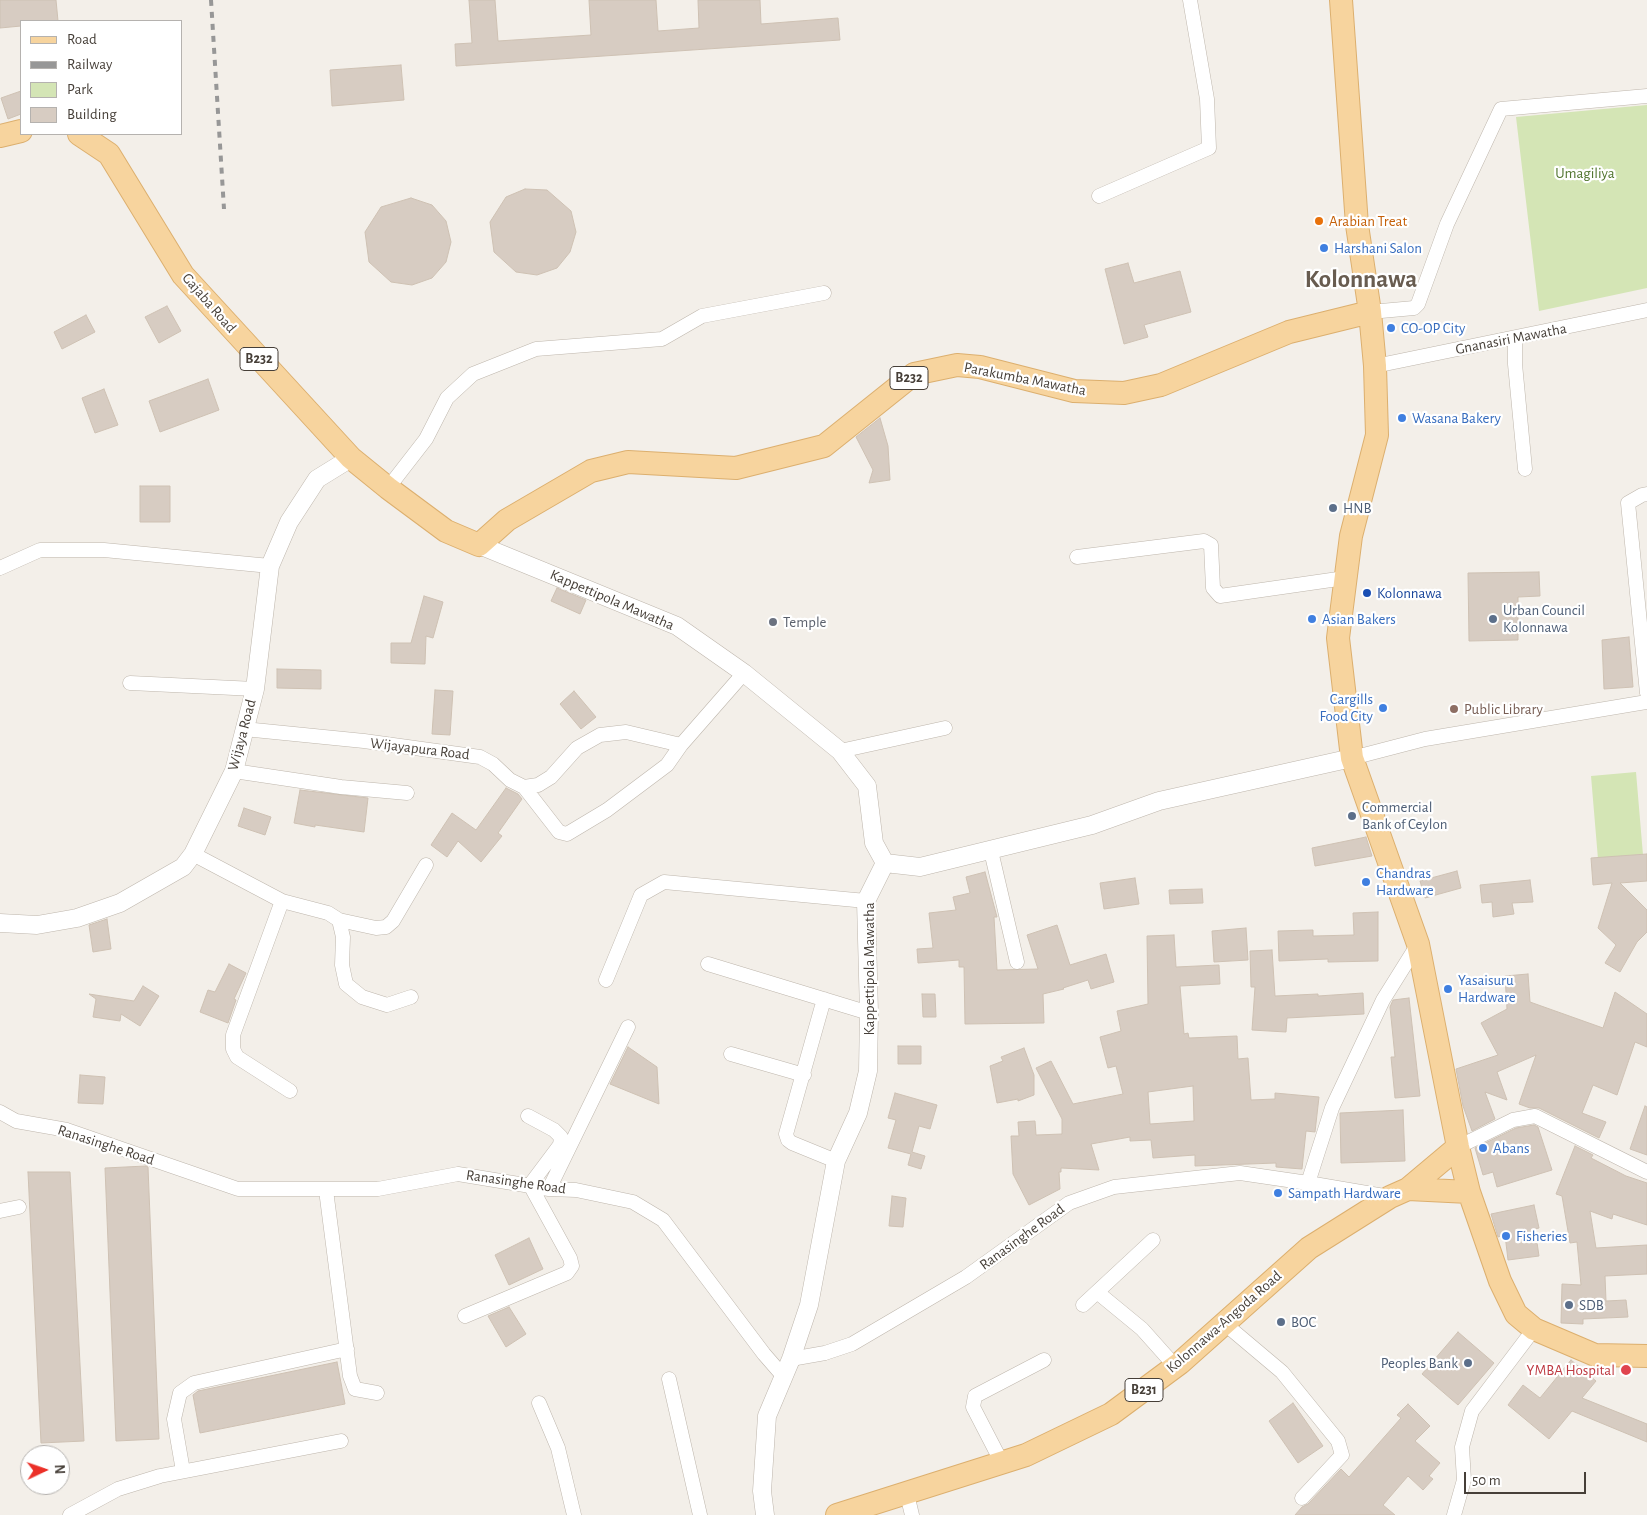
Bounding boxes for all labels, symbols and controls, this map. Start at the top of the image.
legend [20,20,182,135]
text: Road [67,32,97,47]
text: Railway [67,57,112,72]
text: Park [67,82,93,97]
text: Building [67,107,117,122]
park label: Umagiliya [1555,164,1615,182]
place label: Arabian Treat [1329,212,1407,230]
marker: Arabian Treat [1313,215,1325,227]
place label: Harshani Salon [1334,239,1422,257]
marker: Harshani Salon [1318,242,1330,254]
district label: Kolonnawa [1305,264,1417,294]
street label: Gajaba Road [178,269,240,337]
place label: CO-OP City [1401,319,1465,337]
street label: Gnanasiri Mawatha [1454,319,1568,359]
marker: CO-OP City [1385,322,1397,334]
road number: B232 [240,348,278,370]
street label: Parakumba Mawatha [962,358,1088,400]
road number: B232 [890,366,928,389]
place label: Wasana Bakery [1412,409,1501,427]
marker: Wasana Bakery [1396,412,1408,424]
place label: HNB [1343,499,1372,517]
marker: HNB [1327,502,1339,514]
street label: Kappettipola Mawatha [547,566,677,634]
place label: Kolonnawa [1377,584,1442,602]
marker: Kolonnawa [1361,587,1373,599]
place label: Urban Council Kolonnawa [1503,601,1585,636]
place label: Asian Bakers [1322,610,1396,628]
place label: Temple [783,613,827,631]
marker: Asian Bakers [1306,613,1318,625]
marker: Urban Council Kolonnawa [1487,613,1499,625]
marker: Temple [767,616,779,628]
place label: Cargills Food City [1319,690,1373,725]
street label: Wijaya Road [224,697,260,773]
place label: Public Library [1464,700,1543,718]
marker: Cargills Food City [1377,702,1389,714]
marker: Public Library [1448,703,1460,715]
street label: Wijayapura Road [369,734,471,764]
place label: Commercial Bank of Ceylon [1362,798,1447,833]
marker: Commercial Bank of Ceylon [1346,810,1358,822]
place label: Chandras Hardware [1376,864,1434,899]
marker: Chandras Hardware [1360,876,1372,888]
street label: Kappettipola Mawatha [860,902,878,1036]
place label: Yasaisuru Hardware [1458,971,1516,1006]
marker: Yasaisuru Hardware [1442,983,1454,995]
street label: Ranasinghe Road [55,1121,157,1169]
place label: Abans [1493,1139,1529,1157]
marker: Abans [1477,1142,1489,1154]
street label: Ranasinghe Road [465,1166,567,1198]
place label: Sampath Hardware [1288,1184,1401,1202]
marker: Sampath Hardware [1272,1187,1284,1199]
street label: Ranasinghe Road [976,1200,1068,1274]
place label: Fisheries [1516,1227,1567,1245]
marker: Fisheries [1500,1230,1512,1242]
street label: Kolonnawa-Angoda Road [1163,1267,1285,1377]
place label: SDB [1579,1296,1604,1314]
marker: SDB [1563,1299,1575,1311]
place label: BOC [1291,1313,1316,1331]
marker: BOC [1275,1316,1287,1328]
place label: Peoples Bank [1381,1354,1458,1372]
marker: Peoples Bank [1462,1357,1474,1369]
place label: YMBA Hospital [1526,1361,1615,1379]
marker: YMBA Hospital [1619,1363,1633,1377]
road number: B231 [1125,1378,1163,1402]
north arrow [20,1445,70,1495]
scale bar [1467,1462,1590,1494]
text: N [52,1464,66,1474]
text: 50 m [1472,1473,1501,1488]

